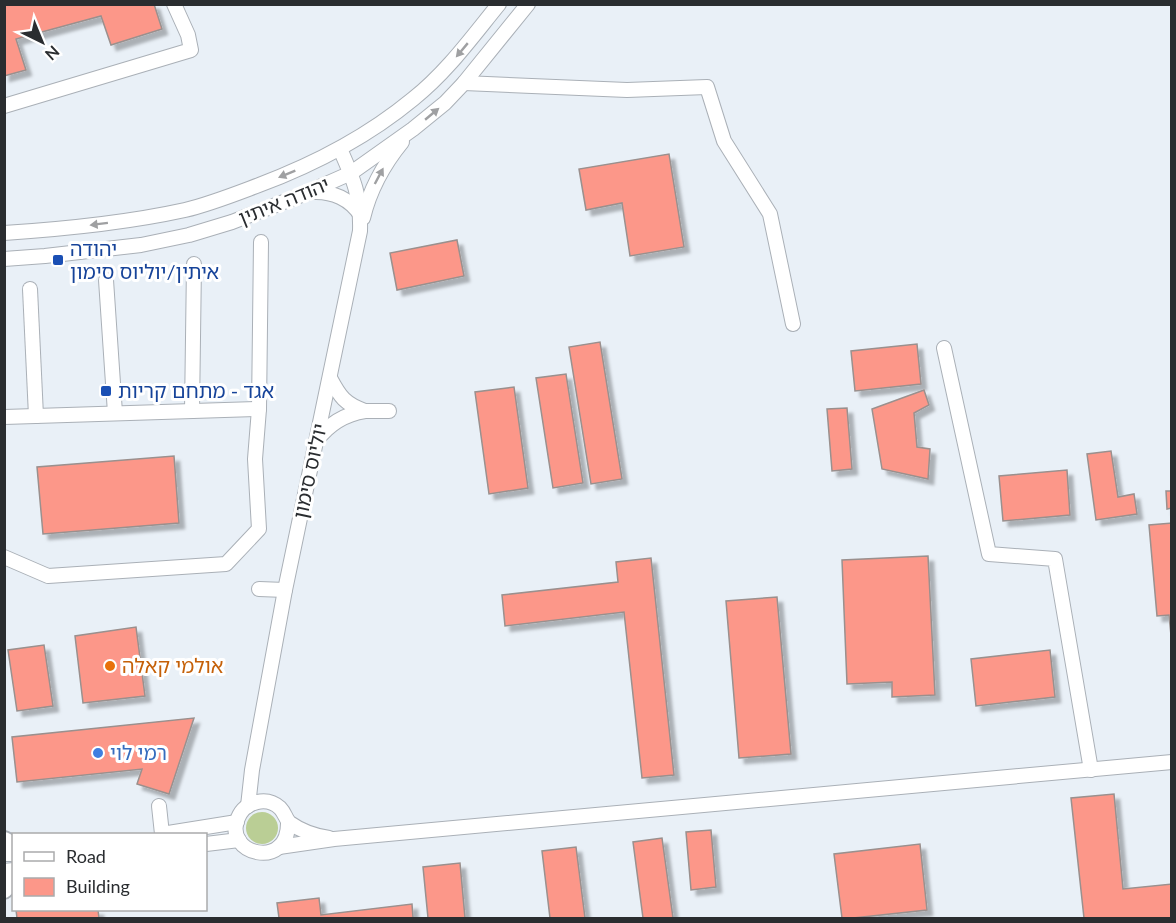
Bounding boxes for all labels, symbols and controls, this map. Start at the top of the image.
north arrow [12,12,72,72]
text: N [42,42,64,64]
one-way arrow [456,42,469,57]
one-way arrow [424,108,439,121]
one-way arrow [374,168,384,185]
one-way arrow [277,169,295,179]
street label: יהודה איתין [235,171,333,229]
one-way arrow [89,219,108,229]
place label: יהודה איתין/יוליוס סימון [70,236,219,283]
marker: יהודה איתין/יוליוס סימון [51,253,65,267]
place label: אגד - מתחם קריות [118,378,274,402]
marker: אגד - מתחם קריות [99,384,113,398]
street label: יוליוס סימון [287,421,331,520]
place label: אולמי קאלה [122,653,223,677]
marker: אולמי קאלה [103,659,117,673]
place label: רמי לוי [110,740,167,764]
marker: רמי לוי [91,746,105,760]
legend [12,833,207,911]
text: Road [66,845,106,867]
text: Building [66,875,130,897]

